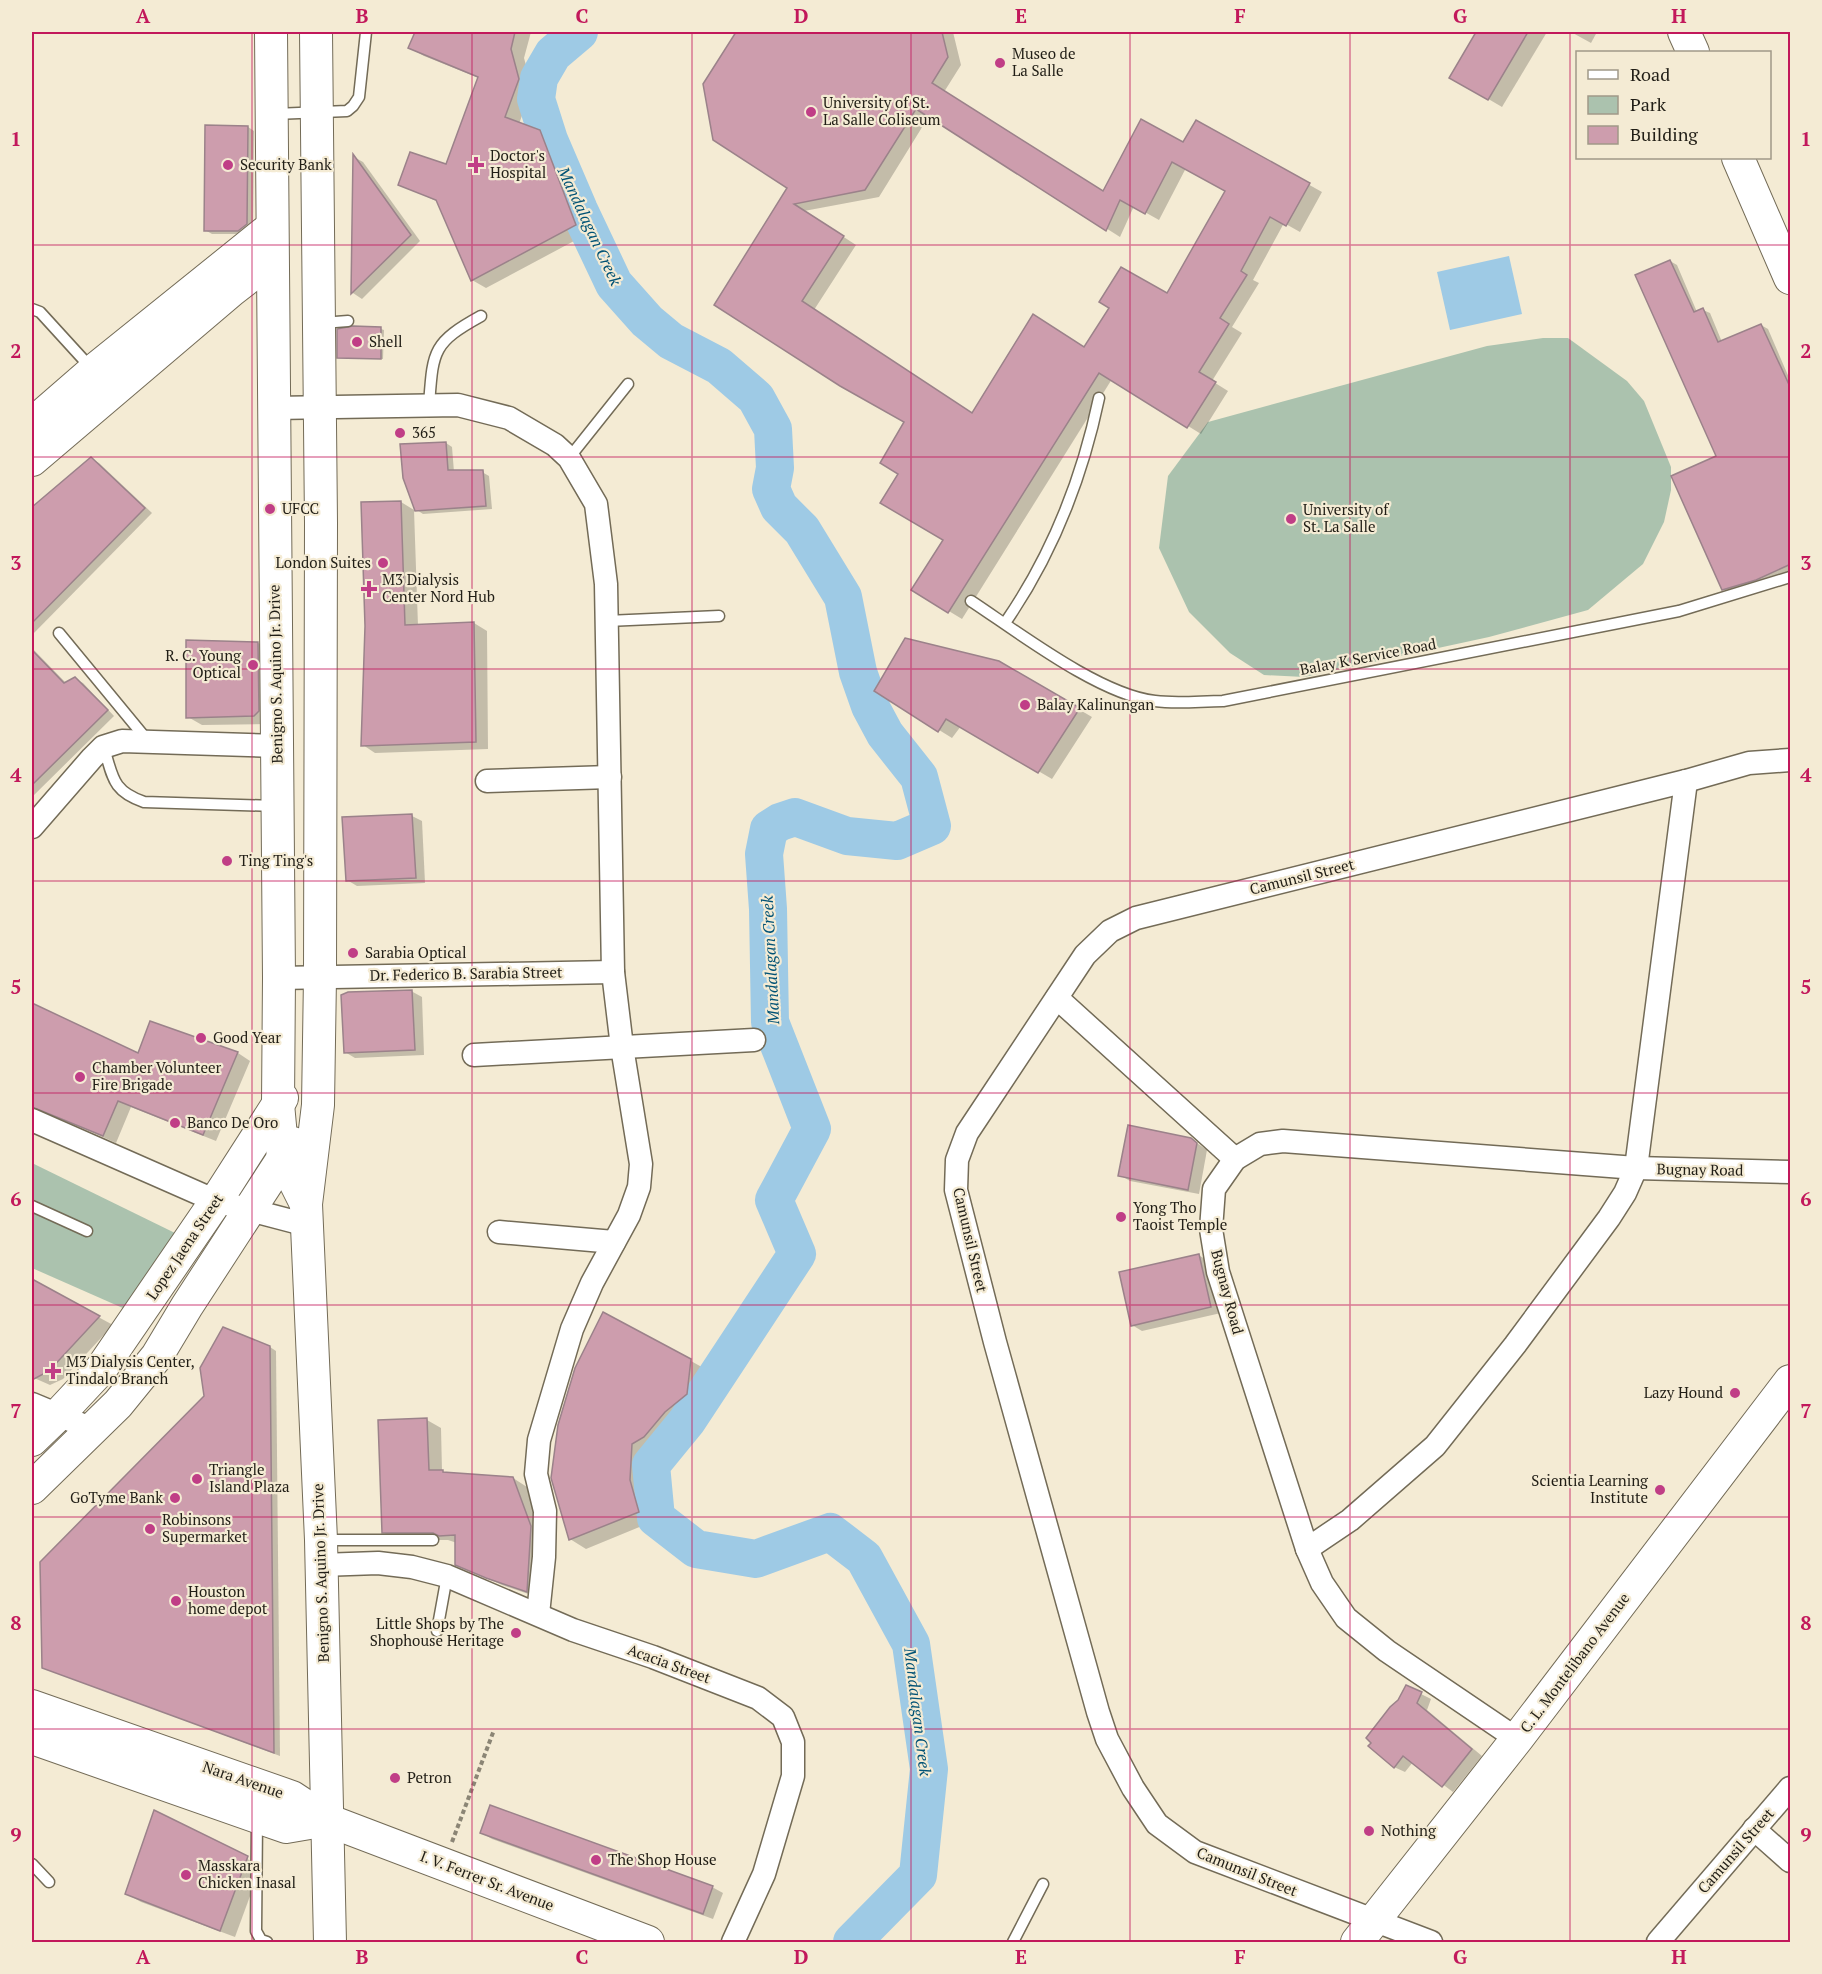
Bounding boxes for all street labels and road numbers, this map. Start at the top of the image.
street label: Benigno S. Aquino Jr. Drive [263,584,287,764]
street label: Balay K Service Road [1298,633,1438,679]
street label: Camunsil Street [1247,853,1356,899]
street label: Dr. Federico B. Sarabia Street [369,961,563,985]
street label: Bugnay Road [1656,1158,1744,1180]
street label: Camunsil Street [949,1185,993,1295]
street label: Lopez Jaena Street [141,1189,227,1303]
street label: Bugnay Road [1207,1247,1249,1336]
street label: Benigno S. Aquino Jr. Drive [307,1483,333,1663]
street label: C. L. Montelibano Avenue [1515,1588,1633,1736]
street label: Acacia Street [625,1639,714,1687]
street label: Nara Avenue [200,1756,286,1802]
street label: Camunsil Street [1693,1803,1778,1897]
street label: Camunsil Street [1194,1842,1301,1901]
street label: I. V. Ferrer Sr. Avenue [418,1845,557,1915]

